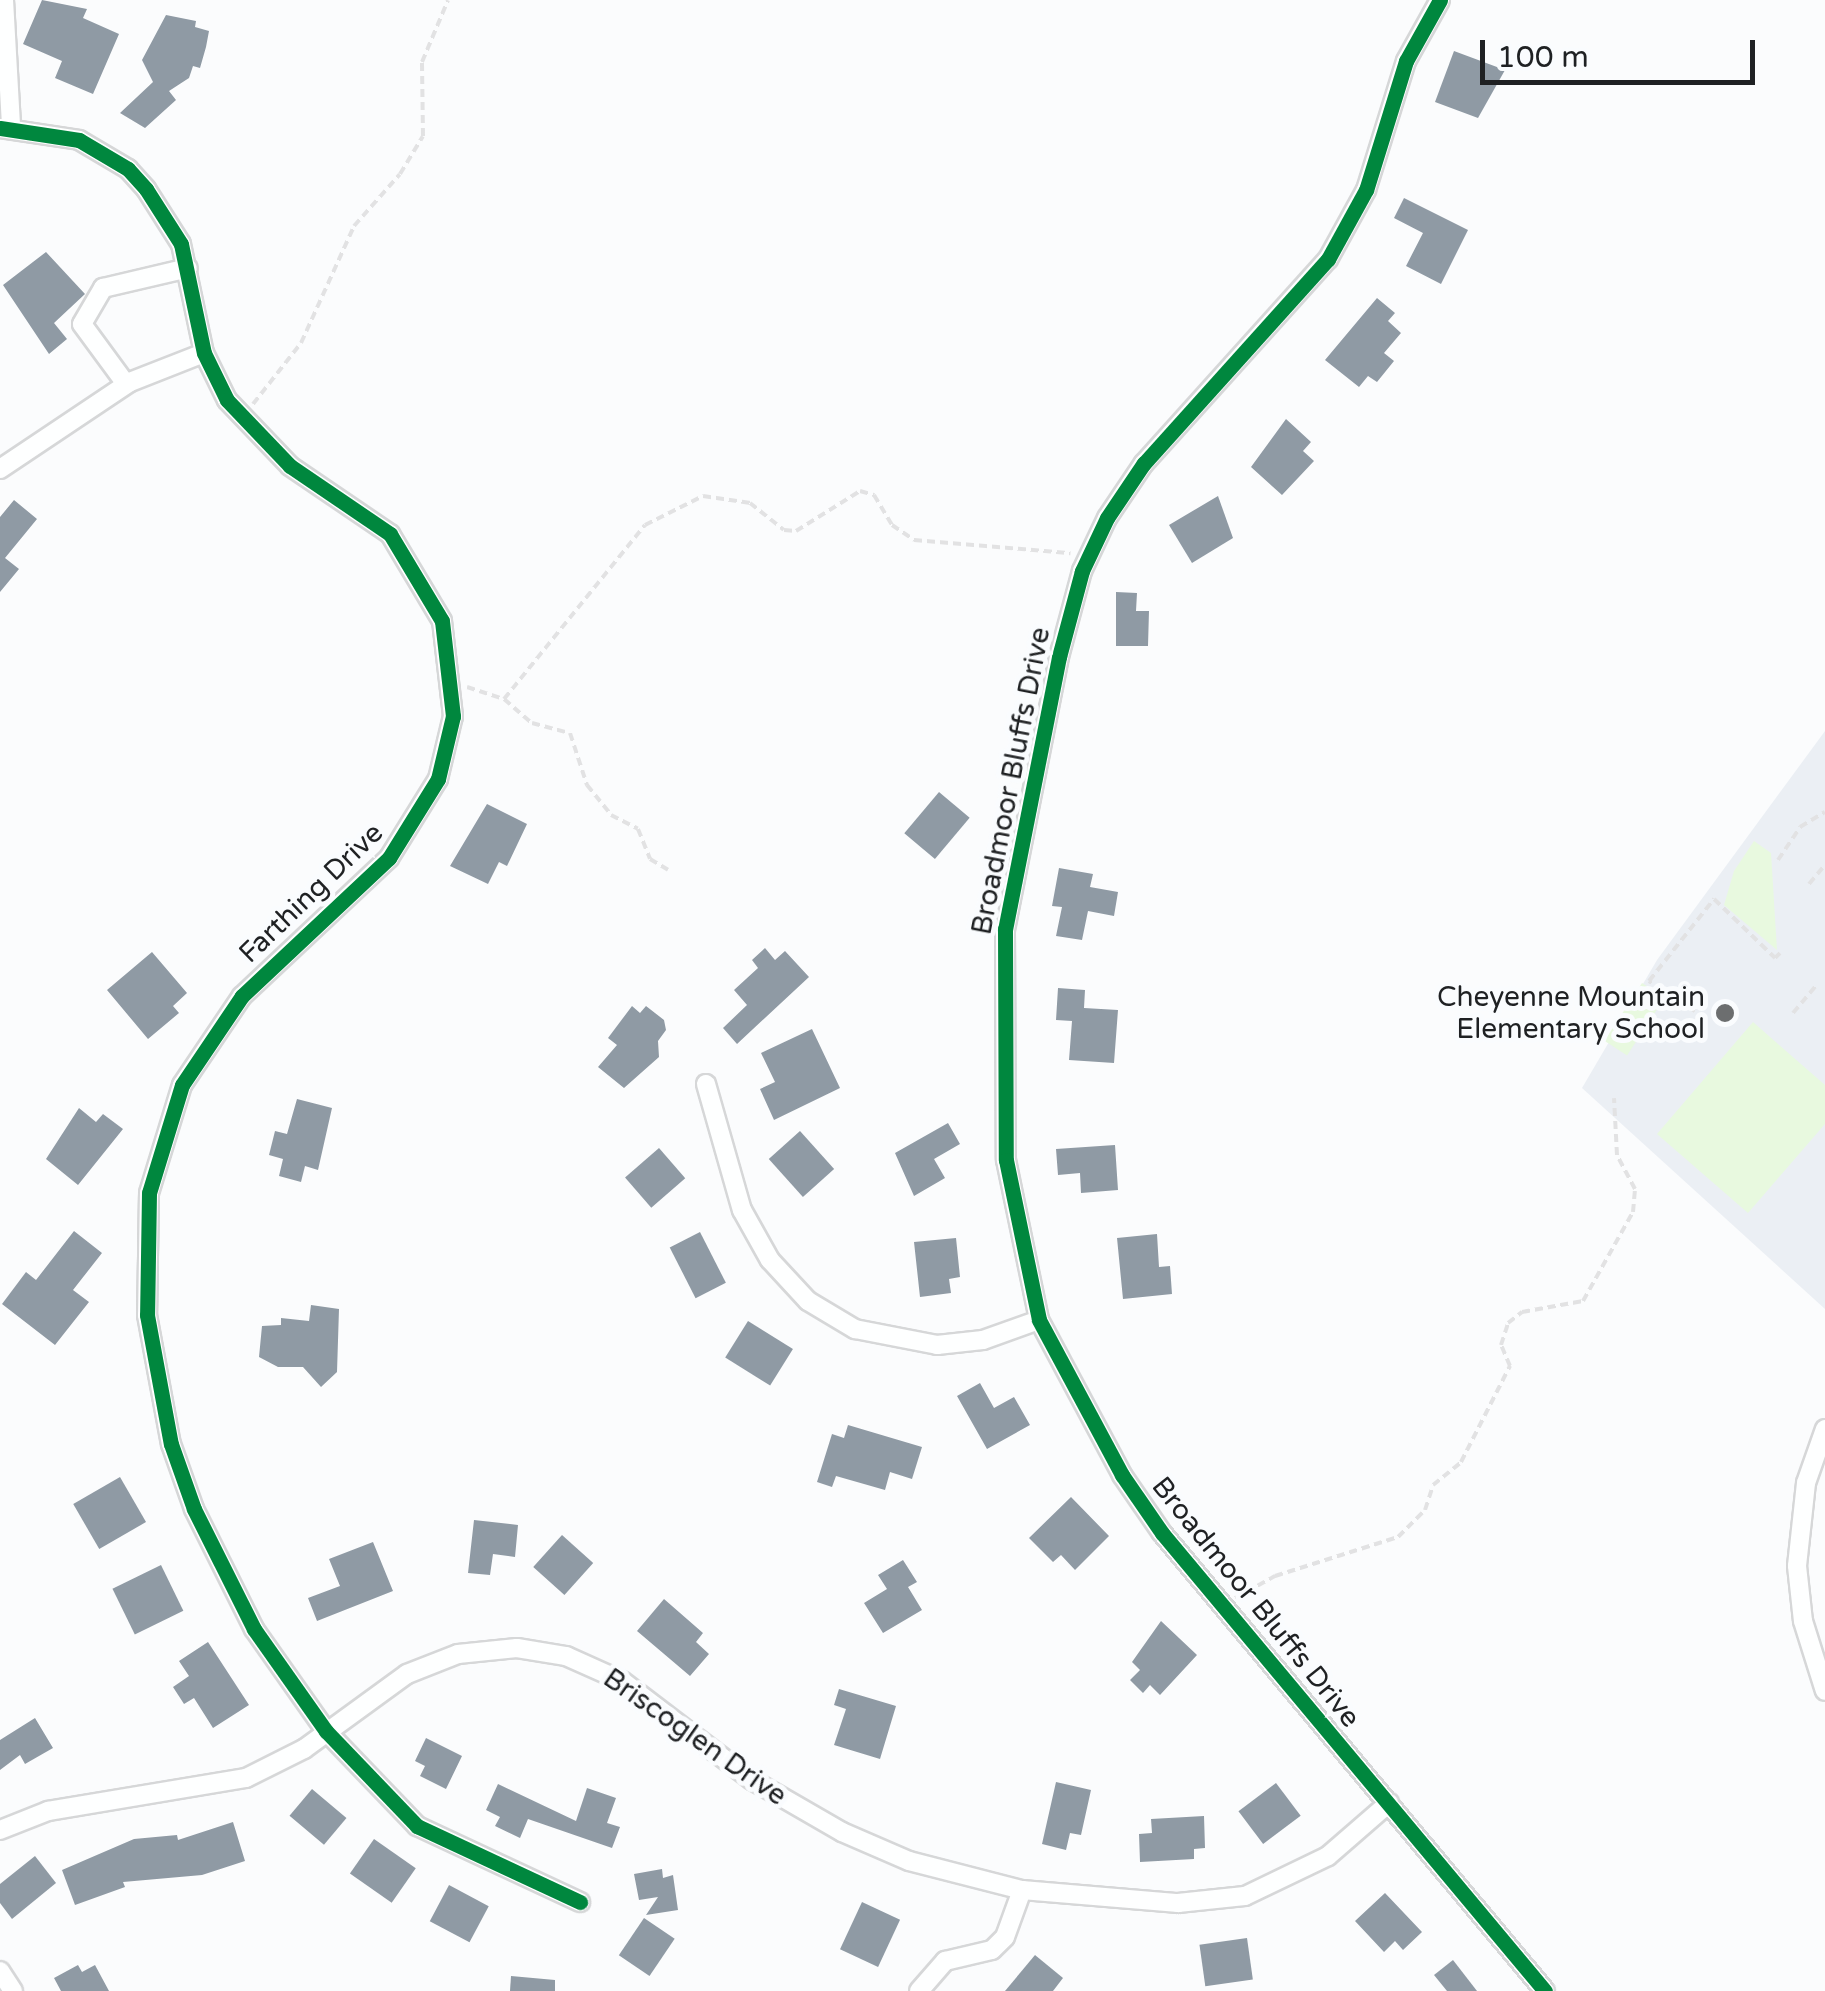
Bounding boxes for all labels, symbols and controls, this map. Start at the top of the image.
scale bar [1485,20,1760,82]
text: 100 m [1497,39,1589,76]
street label: Broadmoor Bluffs Drive [965,625,1057,937]
street label: Farthing Drive [232,816,390,970]
place label: Cheyenne Mountain Elementary School [1437,980,1705,1046]
marker: Cheyenne Mountain Elementary School [1714,1002,1736,1024]
street label: Broadmoor Bluffs Drive [1145,1470,1367,1734]
street label: Briscoglen Drive [597,1661,793,1813]

